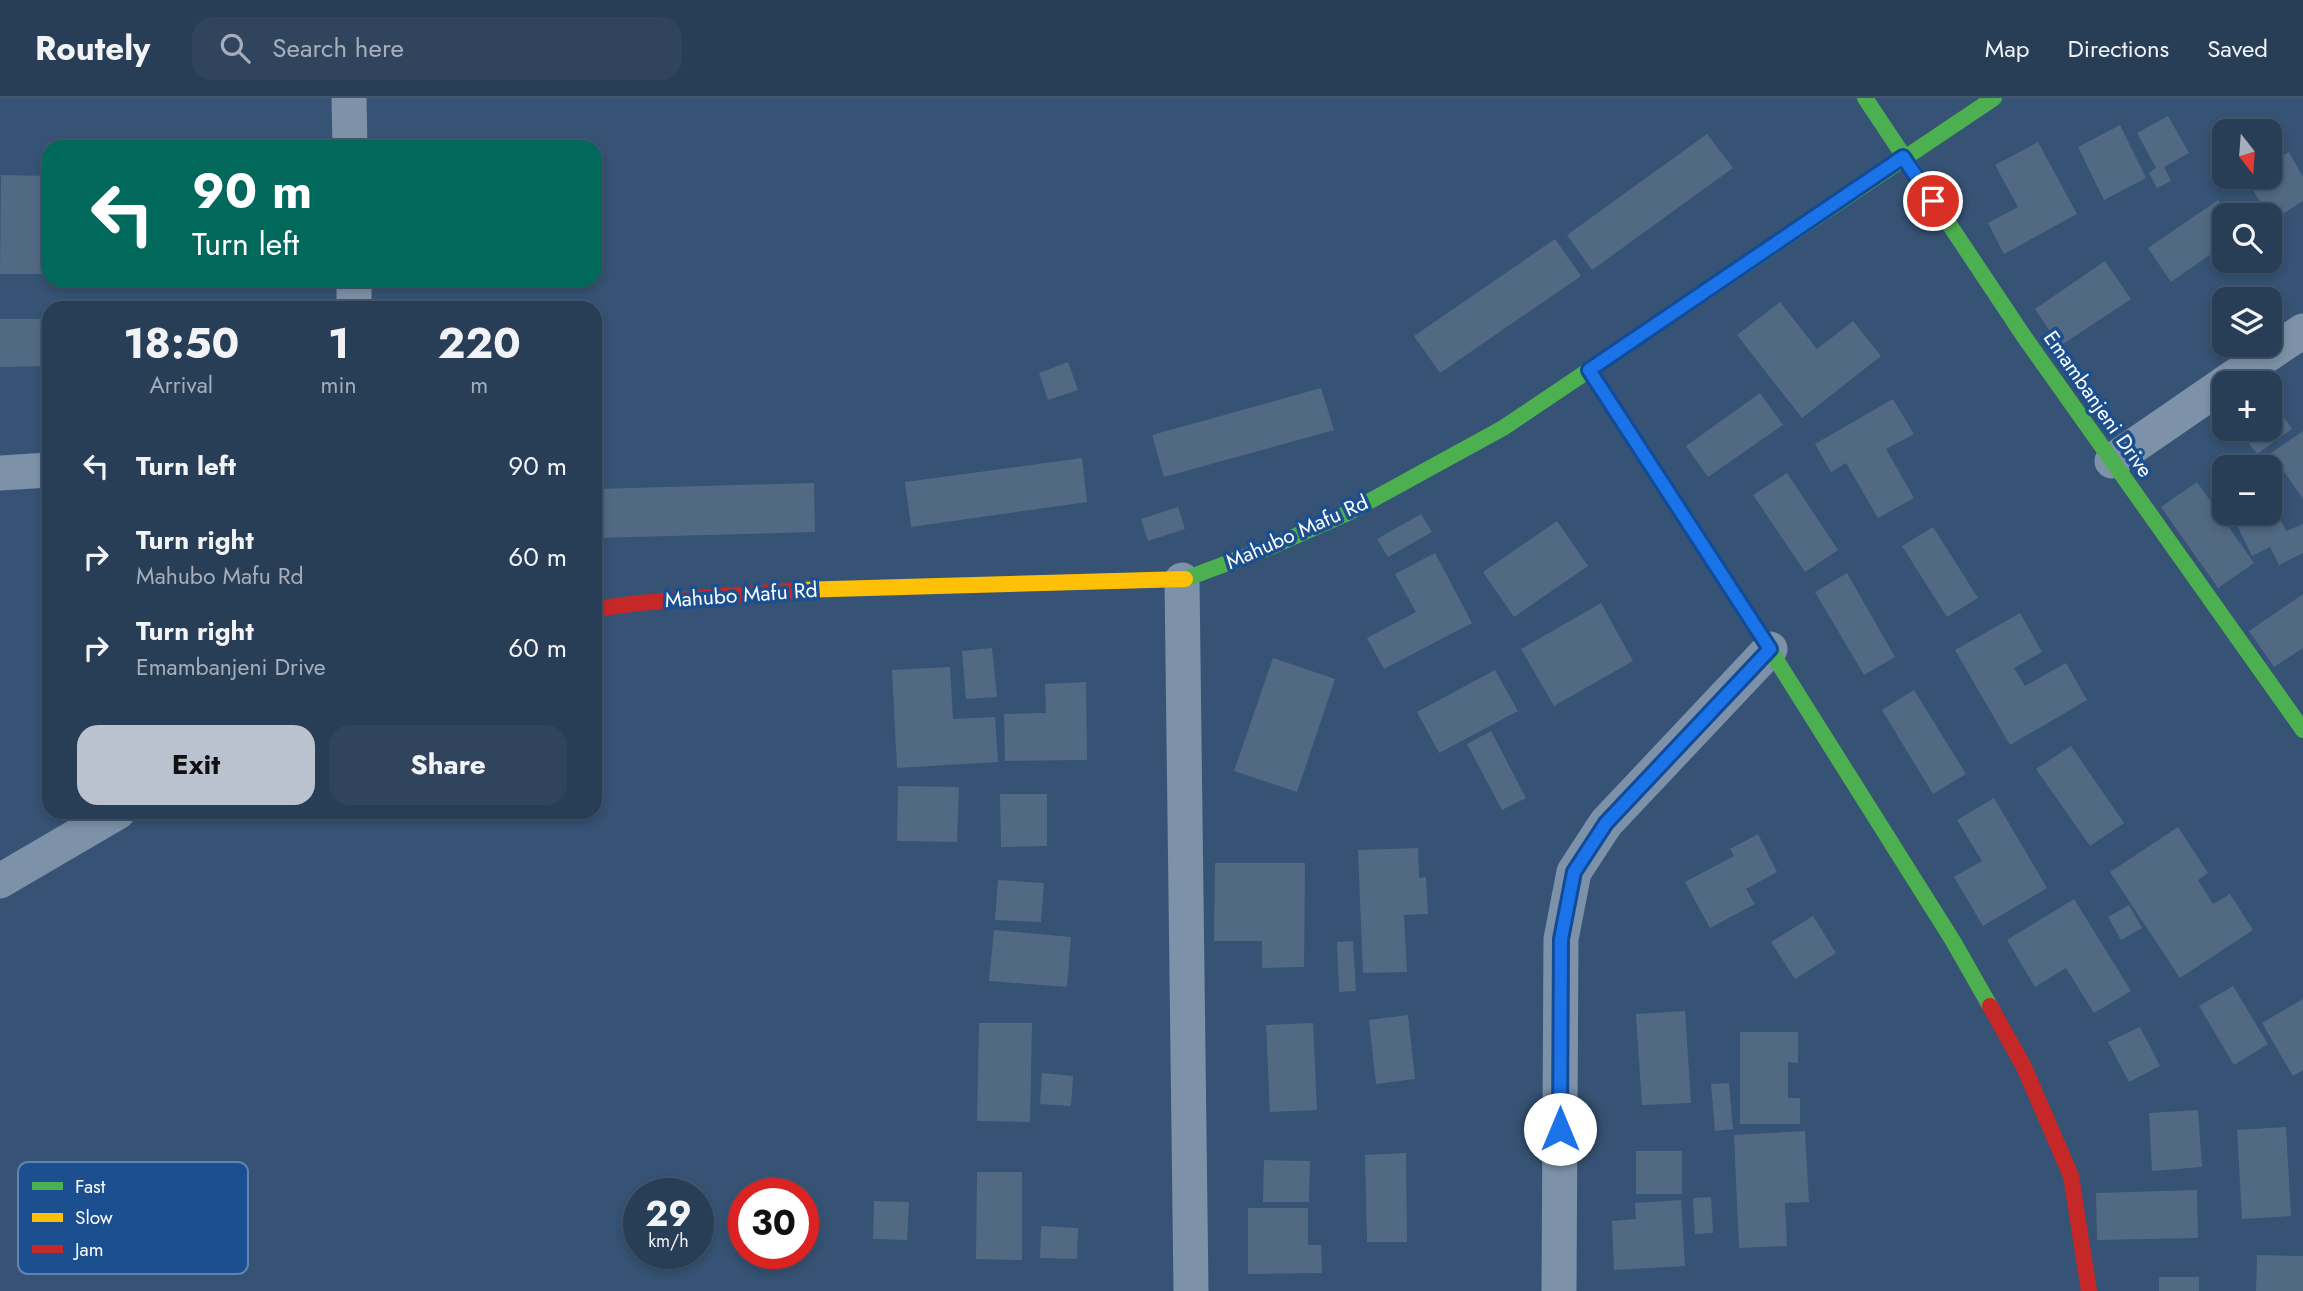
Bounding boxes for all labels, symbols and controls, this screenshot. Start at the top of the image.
search box [192,17,682,80]
text: Routely [35,25,150,72]
icon: search [216,29,254,67]
text: Search here [272,29,404,67]
text: Map [1985,31,2030,66]
text: Directions [2068,31,2169,66]
text: Saved [2207,31,2268,66]
north arrow [2212,119,2282,189]
map controls [2212,119,2282,525]
text: 90 m [192,156,312,226]
icon: left [77,168,168,259]
pin [1903,171,1963,231]
icon: arrive [1914,182,1952,220]
button: search [2212,203,2282,273]
text: Turn left [192,221,299,267]
button: layers [2212,287,2282,357]
text: 18:50 [123,313,239,374]
text: 1 [328,313,349,374]
text: 220 [438,313,521,374]
street label: Emambanjeni Drive [2036,325,2160,484]
text: Arrival [150,368,213,402]
text: min [321,368,357,402]
text: m [470,368,488,402]
button: + [2212,371,2282,441]
icon: left [77,447,115,485]
text: Turn left [136,447,236,485]
text: 90 m [508,447,567,485]
button: − [2212,455,2282,525]
street label: Mahubo Mafu Rd [1221,487,1373,577]
text: Turn right [136,521,254,559]
icon: right [77,538,115,576]
text: 60 m [508,538,567,576]
text: Mahubo Mafu Rd [136,559,304,593]
street label: Mahubo Mafu Rd [664,575,818,615]
text: Turn right [136,612,254,650]
icon: right [77,629,115,667]
text: 60 m [508,629,567,667]
text: Emambanjeni Drive [136,650,326,684]
button: Exit [77,725,315,805]
button: Share [329,725,567,805]
position arrow [1523,1092,1597,1166]
legend [18,1162,248,1274]
text: Fast [75,1173,106,1200]
speed limit sign: 30 [728,1178,819,1269]
text: 29 [645,1189,692,1239]
text: Slow [75,1204,113,1231]
text: km/h [648,1228,689,1254]
text: Jam [72,1236,104,1263]

